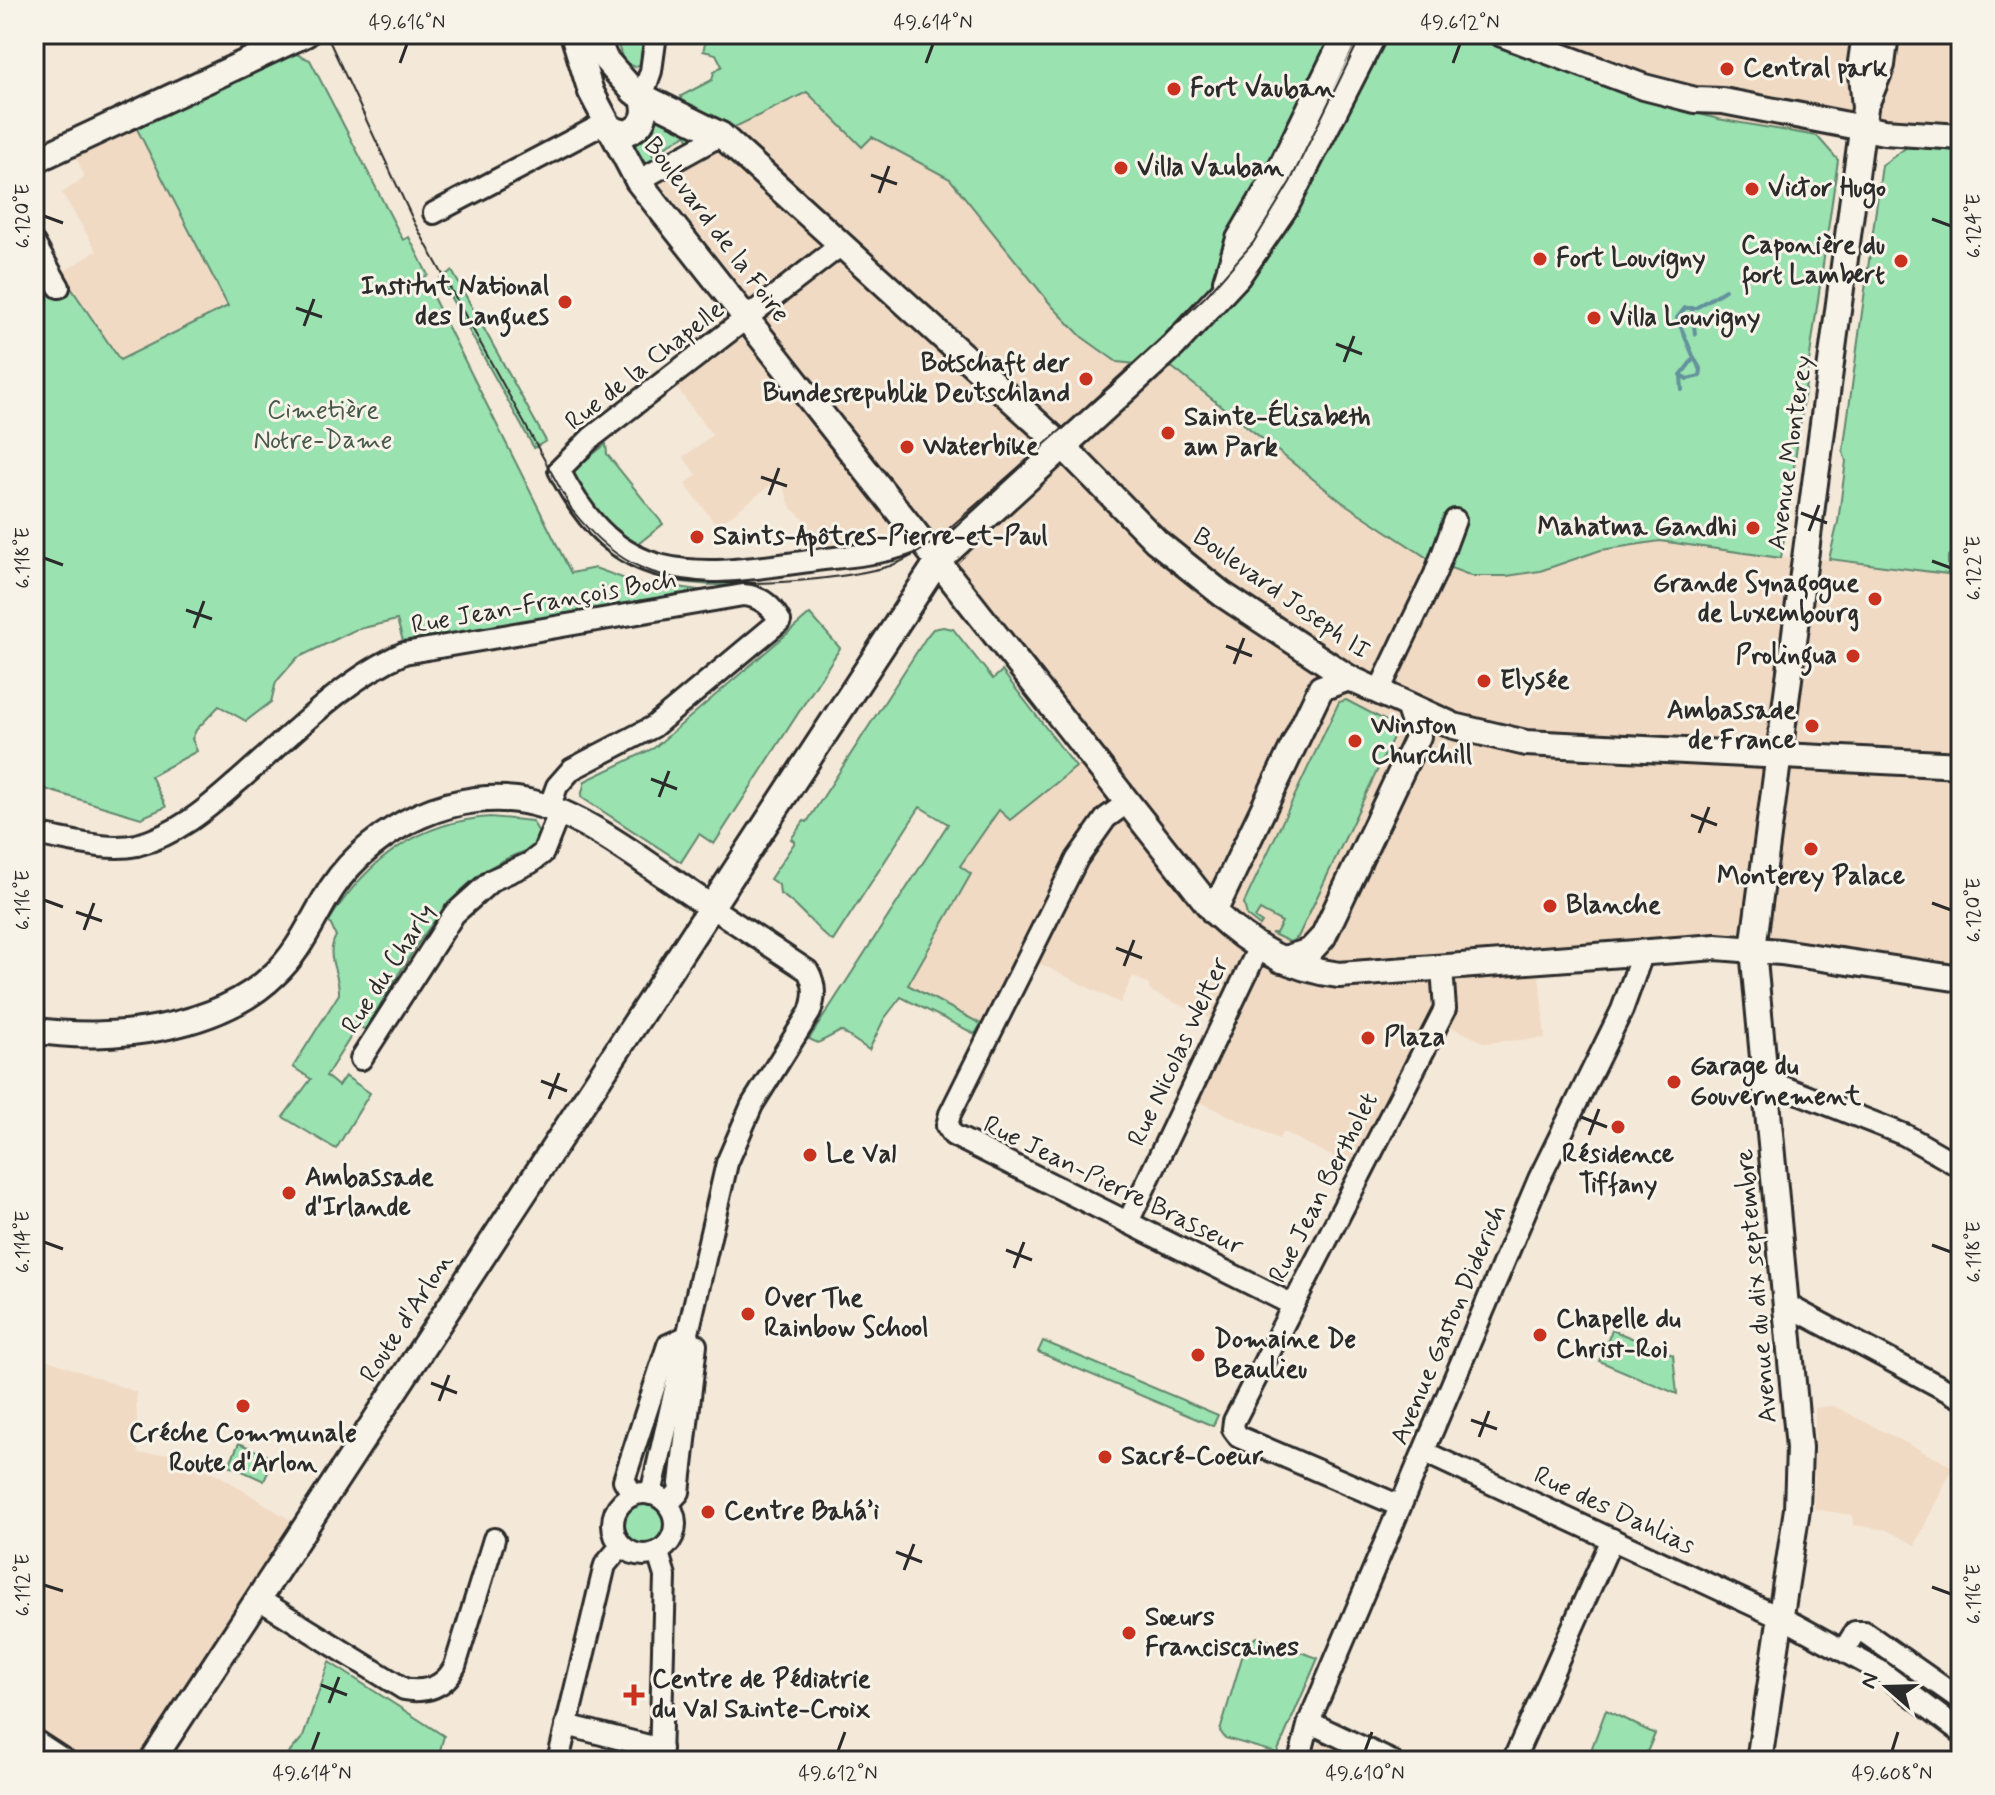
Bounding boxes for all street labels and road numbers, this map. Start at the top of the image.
street label: Boulevard de la Foire [635,130,797,330]
street label: Rue de la Chapelle [558,293,732,439]
street label: Avenue Monterey [1760,353,1822,553]
street label: Boulevard Joseph II [1186,520,1376,668]
street label: Rue Jean-François Boch [409,563,679,643]
street label: Rue du Charly [334,897,444,1041]
street label: Rue Nicolas Welter [1120,952,1238,1152]
street label: Rue Jean Bertholet [1261,1087,1387,1289]
street label: Rue Jean-Pierre Brasseur [977,1108,1249,1264]
street label: Avenue du dix septembre [1728,1147,1786,1425]
street label: Avenue Gaston Diderich [1383,1200,1515,1450]
street label: Route d'Arlon [352,1247,462,1389]
street label: Rue des Dahlias [1528,1459,1700,1563]

